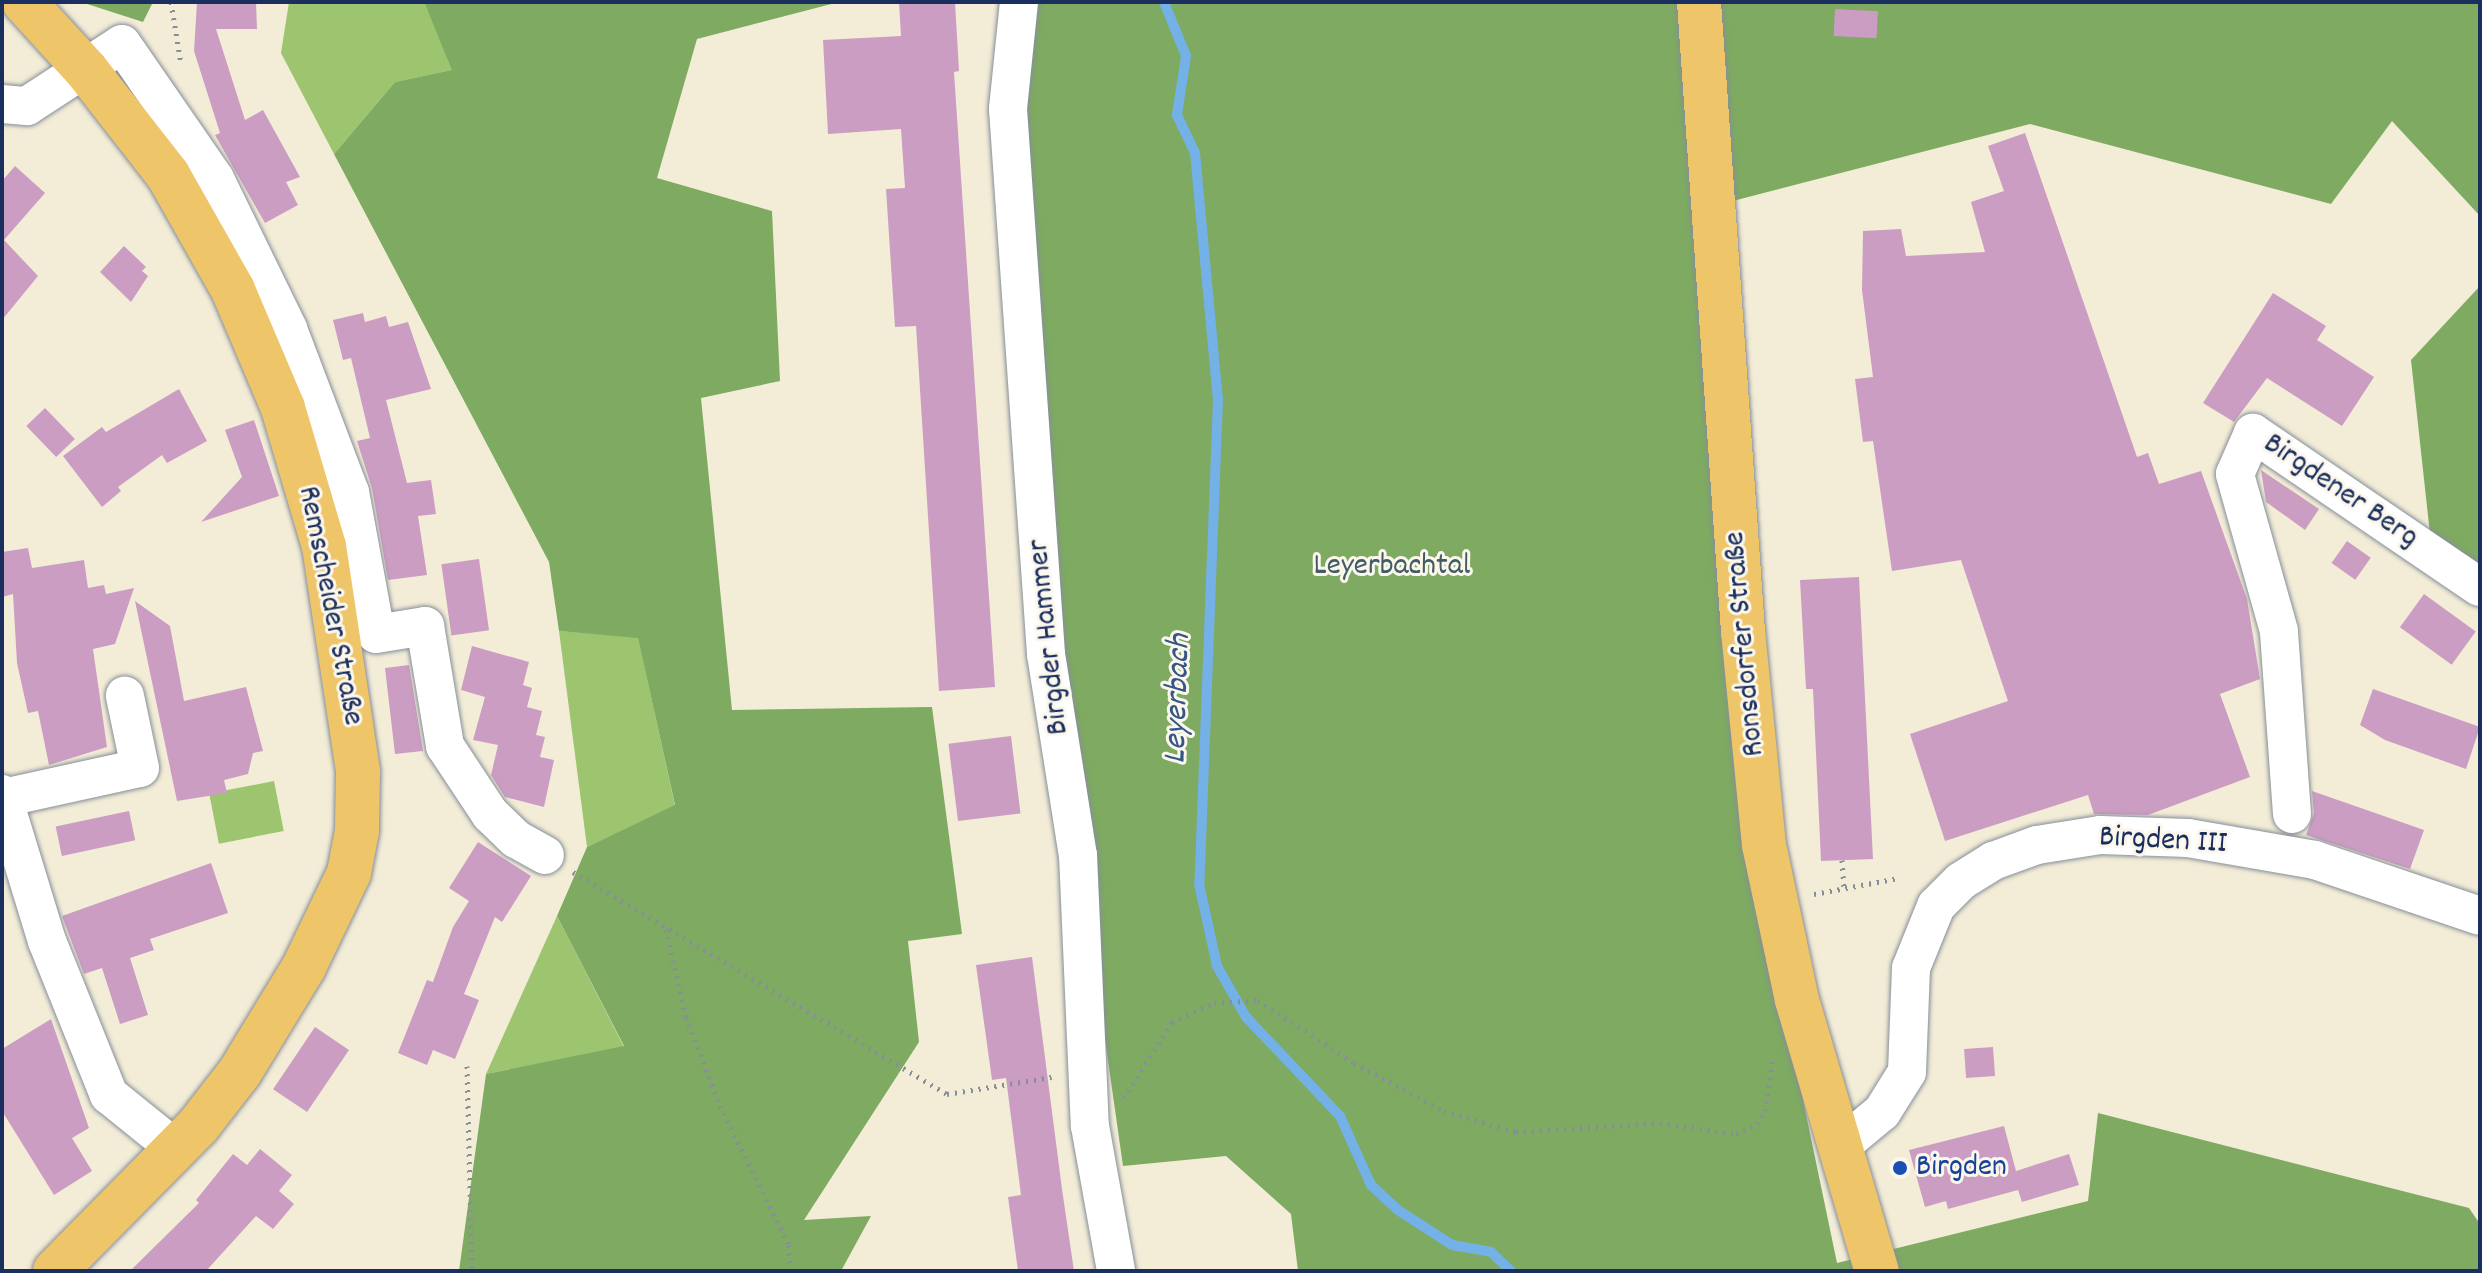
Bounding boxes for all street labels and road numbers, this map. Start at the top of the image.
street label: Birgdener Berg [2255,426,2425,558]
street label: Remscheider Straße [287,483,371,729]
street label: Ronsdorfer Straße [1717,530,1775,758]
street label: Birgder Hammer [1021,537,1079,737]
street label: Birgden III [2098,819,2228,865]

